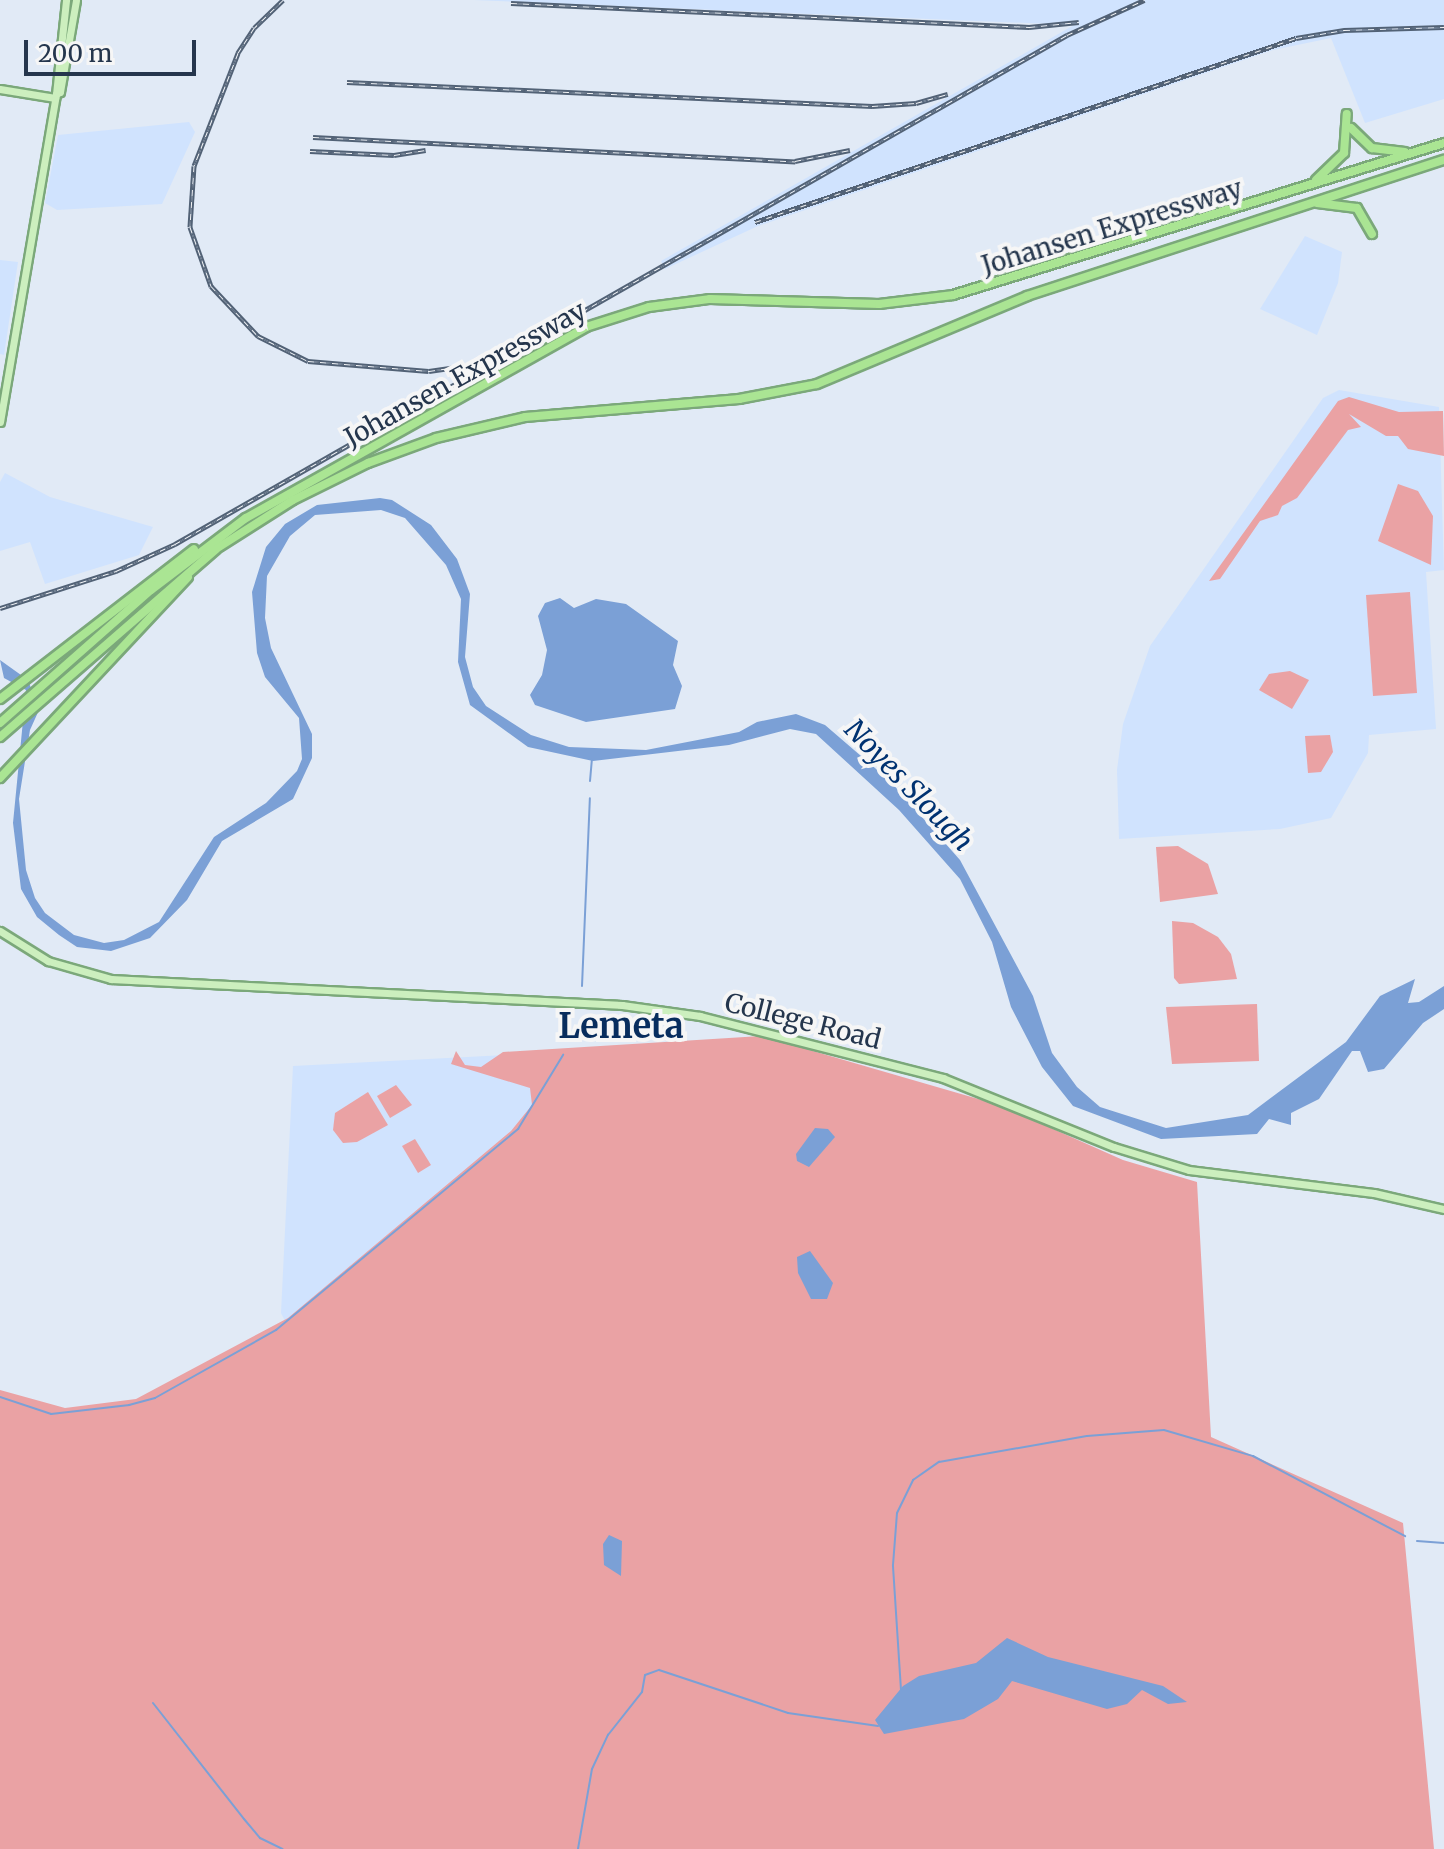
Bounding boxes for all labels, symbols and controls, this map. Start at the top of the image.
scale bar [28,24,200,74]
text: 200 m [38,38,112,69]
street label: Johansen Expressway [978,172,1246,282]
street label: Johansen Expressway [339,295,591,453]
water label: Noyes Slough [838,712,980,858]
street label: College Road [722,987,884,1055]
district label: Lemeta [558,1007,684,1047]

